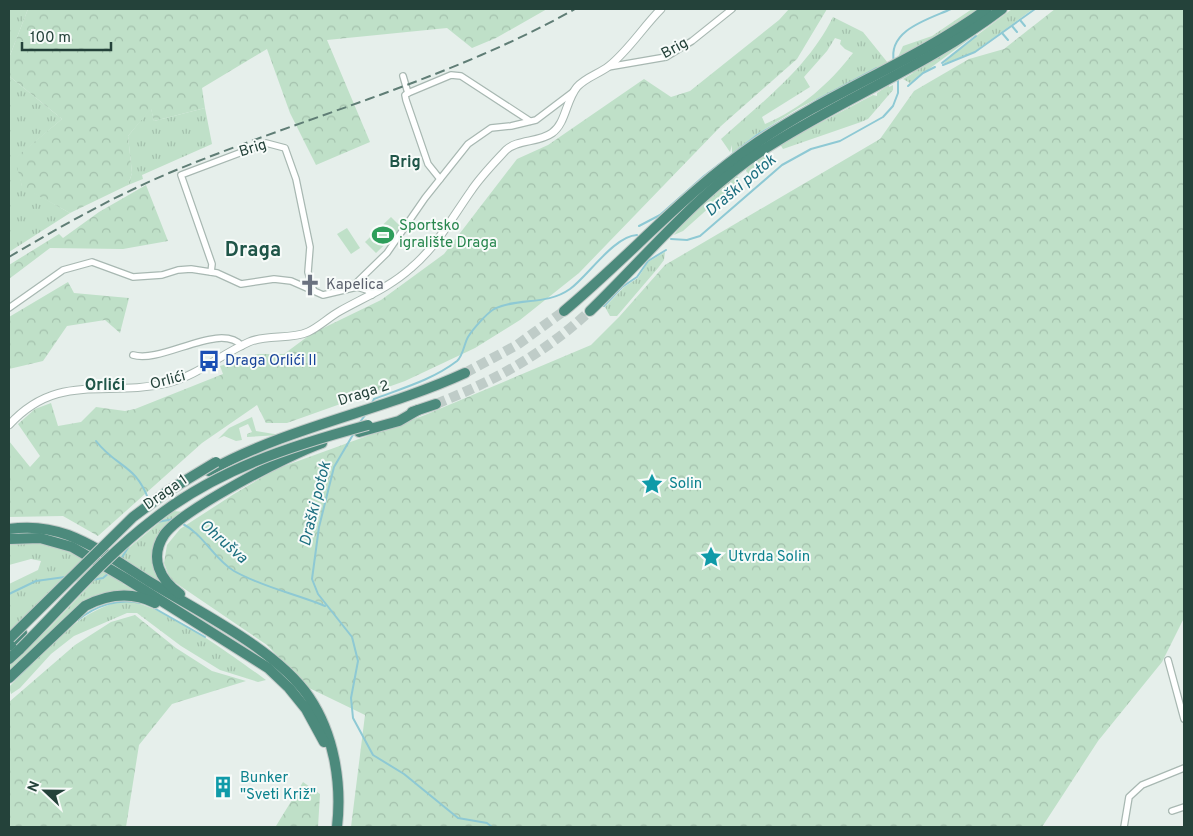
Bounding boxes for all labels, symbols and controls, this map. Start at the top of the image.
scale bar [22,20,111,52]
text: 100 m [30,29,71,48]
street label: Brig [658,34,692,64]
street label: Brig [237,136,269,162]
water label: Draški potok [701,150,781,222]
district label: Brig [389,153,421,173]
place label: Sportsko igralište Draga [399,217,497,253]
sports icon: Sportsko igralište Draga [370,222,396,248]
district label: Draga [225,238,281,264]
church icon: Kapelica [297,272,323,298]
place label: Kapelica [326,276,384,295]
bus stop icon: Draga Orlići II [196,348,222,374]
place label: Draga Orlići II [225,352,317,371]
street label: Orlići [148,367,188,395]
district label: Orlići [85,376,125,396]
street label: Draga 2 [336,377,392,411]
water label: Draški potok [296,459,336,548]
street label: Draga 1 [140,471,192,515]
place icon: Solin [639,471,665,497]
place label: Solin [669,475,702,494]
water label: Ohrušva [195,516,252,569]
place icon: Utvrda Solin [698,544,724,570]
place label: Utvrda Solin [728,548,810,567]
north arrow [20,766,70,816]
place label: Bunker "Sveti Križ" [240,769,316,805]
building icon: Bunker "Sveti Križ" [210,774,236,800]
text: N [25,779,44,795]

